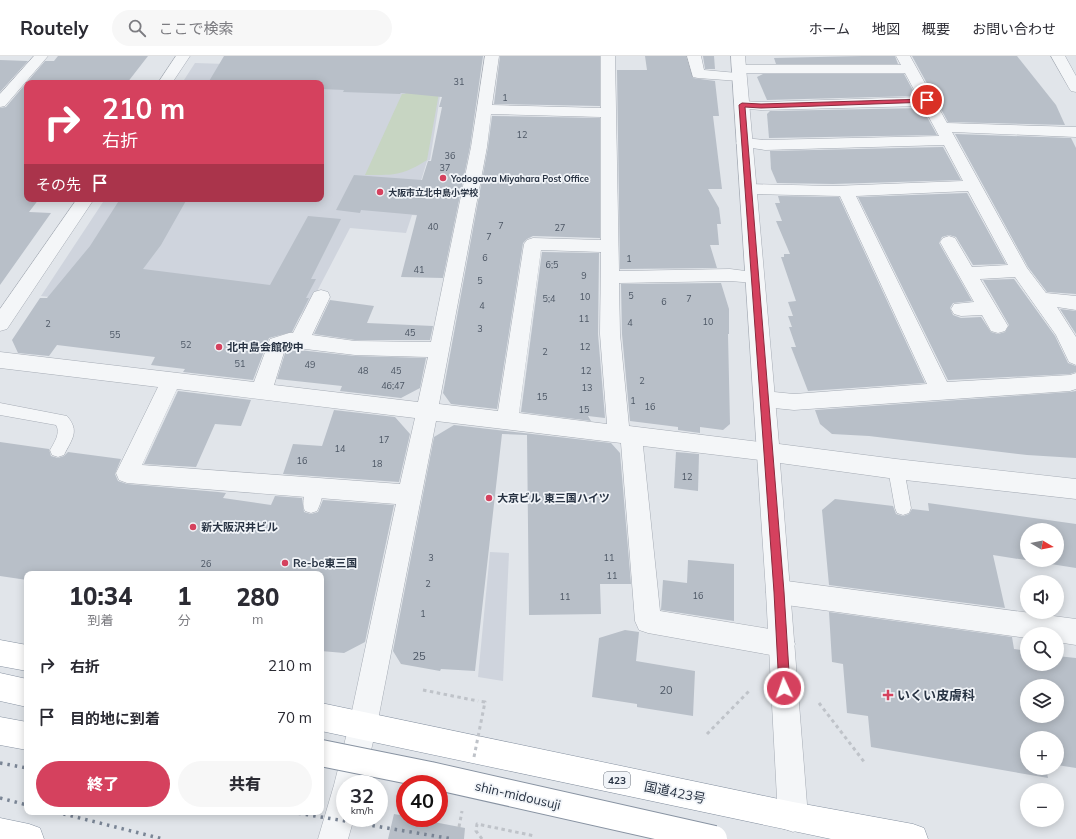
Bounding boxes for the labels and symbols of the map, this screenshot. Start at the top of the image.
house number: 31 [454,76,464,87]
pin [910,83,944,117]
house number: 1 [502,92,508,103]
house number: 12 [517,129,527,140]
house number: 36 [445,150,455,161]
house number: 37 [440,162,450,173]
marker: Yodogawa Miyahara Post Office [438,173,448,183]
place label: Yodogawa Miyahara Post Office [450,173,589,185]
marker: 大阪市立北中島小学校 [375,187,385,197]
place label: 大阪市立北中島小学校 [388,187,479,198]
house number: 7 [498,220,504,231]
house number: 40 [428,221,438,232]
house number: 27 [555,222,565,233]
house number: 7 [486,231,492,242]
house number: 6 [482,252,488,263]
house number: 1 [626,253,632,264]
house number: 6;5 [546,259,559,270]
house number: 41 [414,264,424,275]
house number: 9 [581,270,587,281]
house number: 5 [477,275,483,286]
house number: 5 [628,290,634,301]
house number: 10 [580,291,590,302]
house number: 5;4 [543,293,556,304]
house number: 7 [686,293,692,304]
house number: 6 [661,296,667,307]
house number: 4 [479,300,485,311]
house number: 11 [579,313,589,324]
house number: 10 [703,316,713,327]
house number: 4 [627,317,633,328]
house number: 2 [45,318,51,329]
house number: 3 [477,323,483,334]
house number: 45 [405,327,416,338]
house number: 55 [110,329,121,340]
house number: 52 [181,339,191,350]
place label: 北中島会館砂中 [227,340,304,354]
house number: 12 [580,341,590,352]
marker: 北中島会館砂中 [214,342,224,352]
house number: 2 [542,346,548,357]
house number: 51 [235,358,245,369]
house number: 49 [305,359,315,370]
house number: 48 [358,365,368,376]
house number: 45 [391,365,402,376]
house number: 12 [581,365,591,376]
house number: 2 [639,375,645,386]
house number: 46;47 [381,380,405,391]
house number: 13 [582,382,592,393]
house number: 15 [537,391,548,402]
house number: 1 [630,395,636,406]
house number: 16 [645,401,655,412]
house number: 15 [579,404,590,415]
house number: 17 [379,434,389,445]
house number: 14 [335,443,346,454]
house number: 16 [297,455,307,466]
house number: 18 [372,458,382,469]
house number: 12 [682,471,692,482]
place label: 大京ビル 東三国ハイツ [497,491,610,505]
marker: 大京ビル 東三国ハイツ [484,493,494,503]
place label: 新大阪沢井ビル [201,520,278,534]
marker: 新大阪沢井ビル [188,522,198,532]
north arrow [1020,523,1064,567]
house number: 3 [428,552,434,563]
house number: 11 [604,552,614,563]
place label: Re-be東三国 [293,556,357,570]
house number: 26 [201,558,211,569]
marker: Re-be東三国 [280,558,290,568]
house number: 11 [607,570,617,581]
house number: 2 [425,578,431,589]
house number: 16 [693,590,703,601]
house number: 11 [560,591,570,602]
house number: 1 [420,608,426,619]
house number: 25 [412,649,426,663]
position arrow [763,667,805,709]
house number: 20 [659,683,673,697]
place label: いくい皮膚科 [897,687,975,703]
marker: いくい皮膚科 [882,689,894,701]
road number: 423 [604,772,630,788]
speed limit sign: 40 [396,775,448,827]
street label: shin-midousuji [473,777,563,813]
street label: 国道423号 [643,778,707,806]

